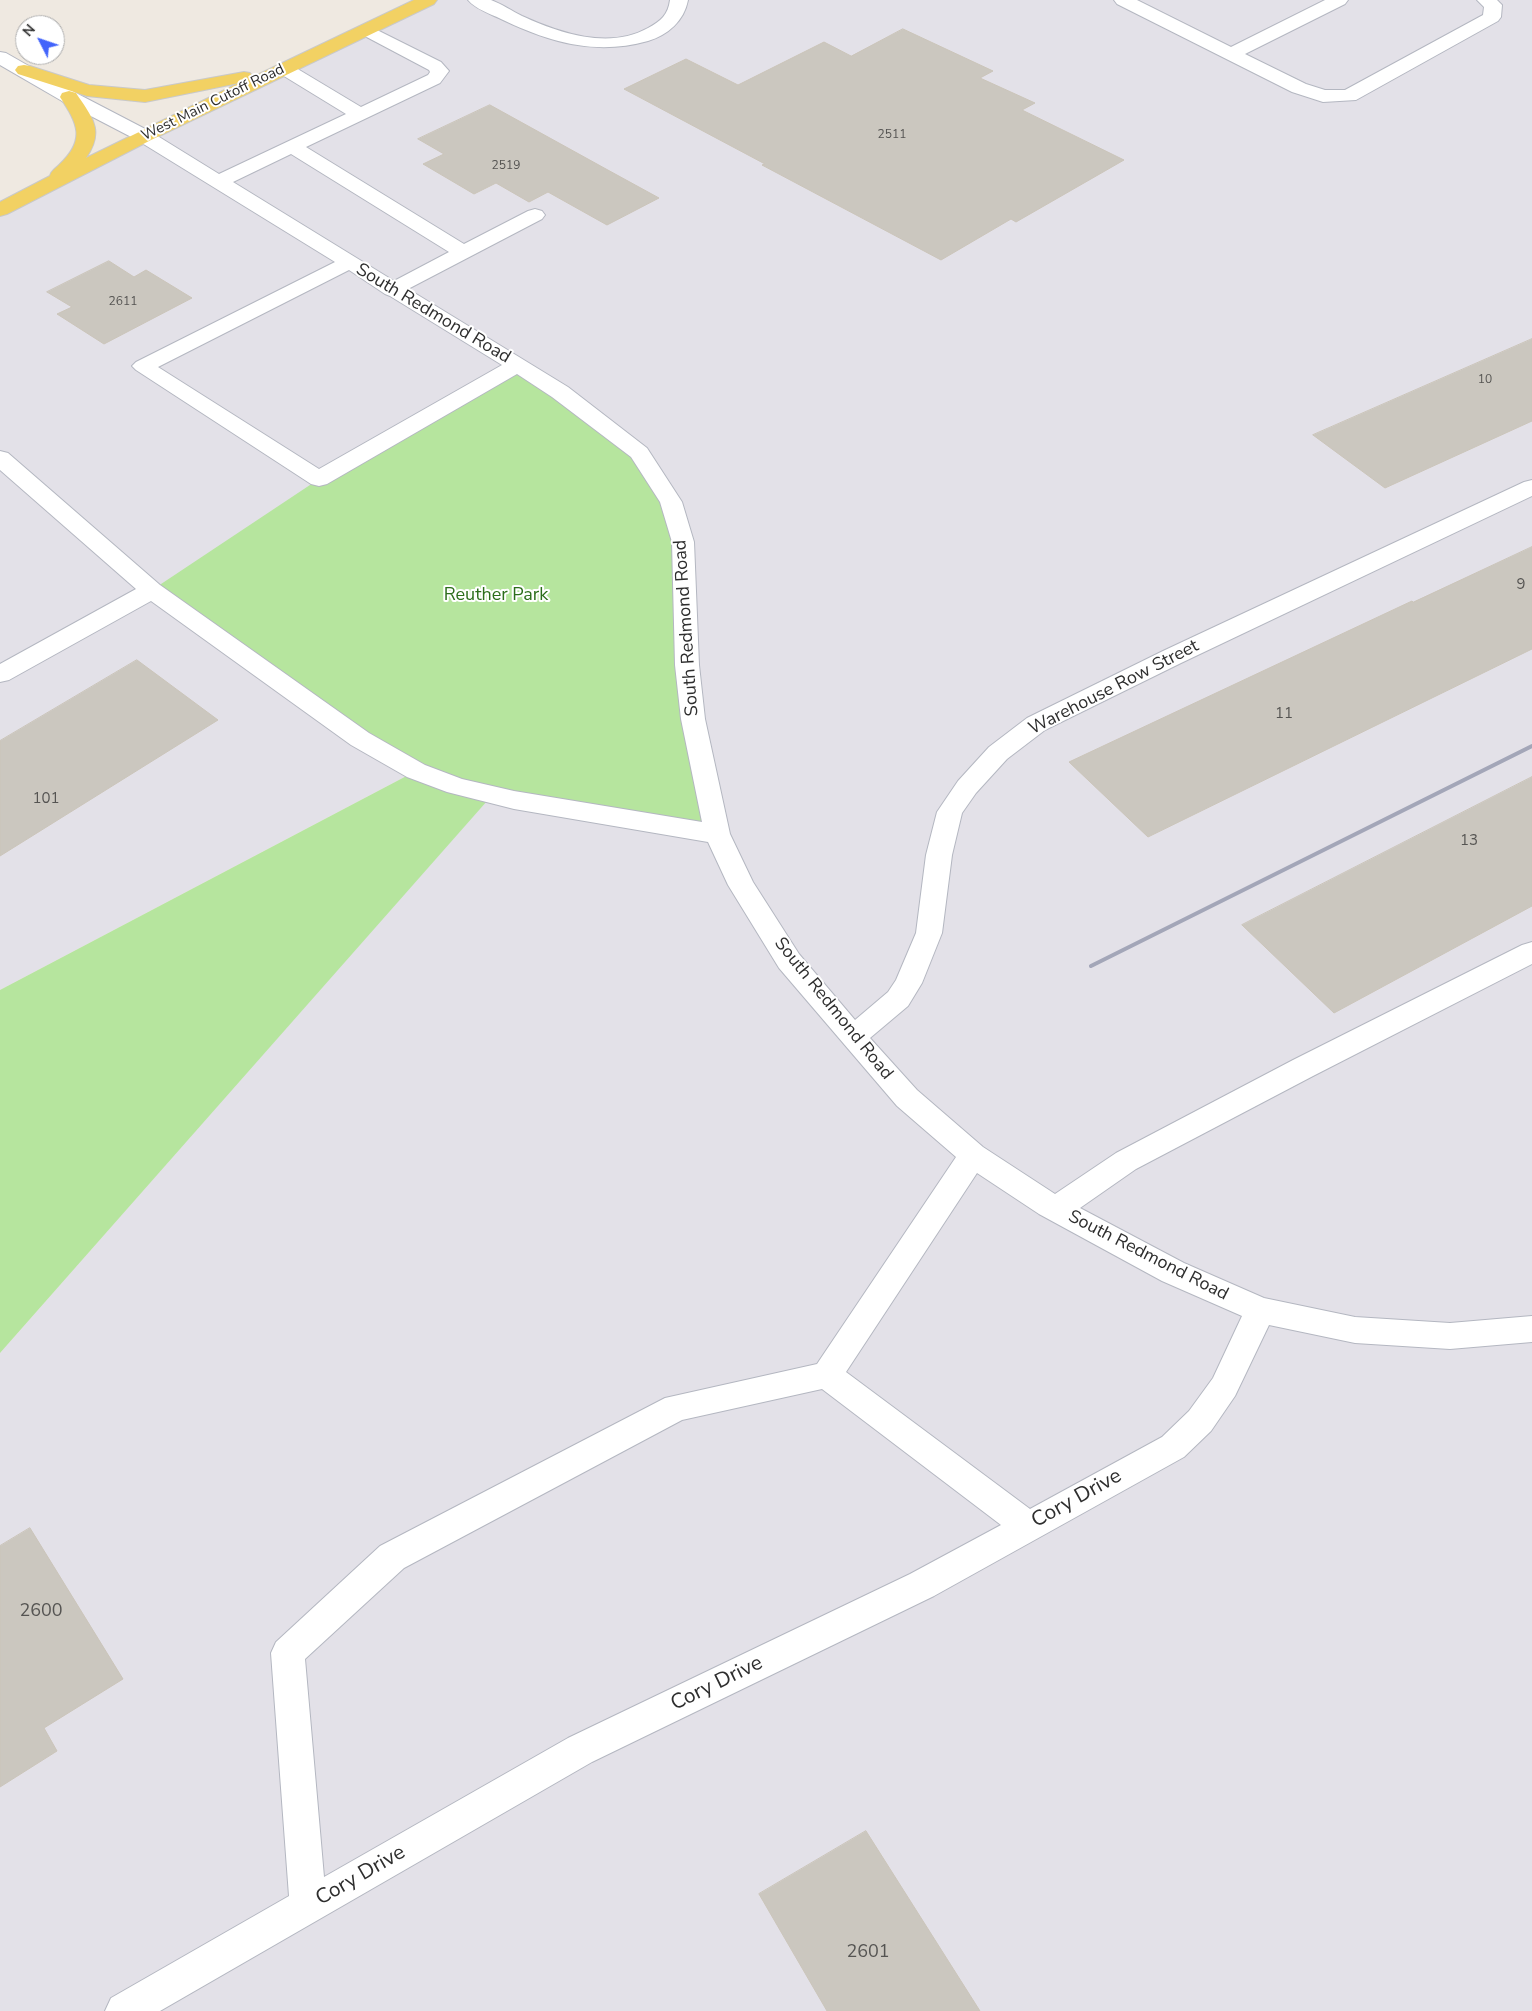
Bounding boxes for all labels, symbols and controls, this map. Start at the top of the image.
north arrow [15,15,65,65]
text: N [18,20,40,41]
street label: West Main Cutoff Road [139,61,287,145]
house number: 2511 [878,128,906,142]
house number: 2519 [492,159,520,173]
street label: South Redmond Road [352,259,514,369]
house number: 2611 [109,295,137,309]
house number: 10 [1478,373,1492,387]
street label: South Redmond Road [670,539,704,717]
house number: 9 [1517,576,1525,594]
park label: Reuther Park [444,585,548,607]
street label: Warehouse Row Street [1025,636,1203,740]
house number: 11 [1275,705,1293,723]
house number: 101 [33,790,59,808]
house number: 13 [1460,832,1478,850]
street label: South Redmond Road [769,933,897,1085]
street label: South Redmond Road [1064,1206,1232,1306]
street label: Cory Drive [1028,1464,1126,1534]
house number: 2600 [19,1601,63,1623]
street label: Cory Drive [667,1651,767,1717]
street label: Cory Drive [312,1840,410,1912]
house number: 2601 [846,1942,890,1964]

